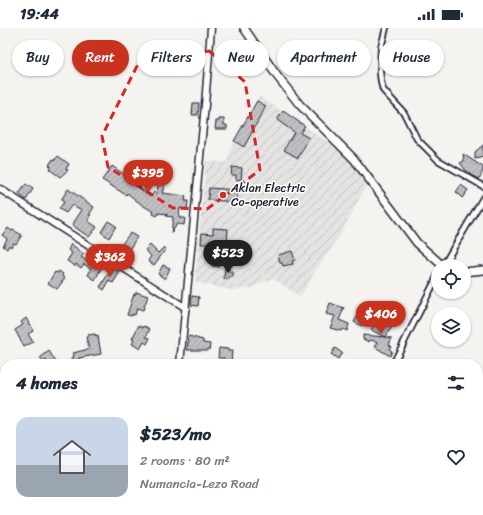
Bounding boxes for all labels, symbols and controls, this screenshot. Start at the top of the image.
text: 19:44 [20,1,59,27]
chip: Buy [12,40,64,76]
chip: Rent [72,40,129,76]
chip: Filters [137,40,206,76]
chip: New [214,40,269,76]
chip: Apartment [277,40,371,76]
chip: House [379,40,444,76]
pin: $395 [124,160,172,194]
text: $395 [132,161,164,184]
place label: Aklan Electric Co-operative [230,177,306,213]
marker: Aklan Electric Co-operative [218,190,228,200]
pin: $523 [204,240,252,274]
text: $523 [212,241,244,264]
pin: $362 [86,244,134,278]
text: $362 [95,245,125,268]
map controls [431,259,471,347]
button: locate [431,259,471,299]
pin: $406 [357,301,405,335]
text: $406 [365,302,397,325]
button: layers [431,307,471,347]
text: 4 homes [16,368,77,398]
icon: filters [445,372,467,394]
text: $523/mo [140,419,211,449]
icon: home [48,433,96,481]
icon: heart [445,446,467,468]
text: 2 rooms · 80 m² [140,449,230,472]
text: Numancia-Lezo Road [140,472,259,495]

